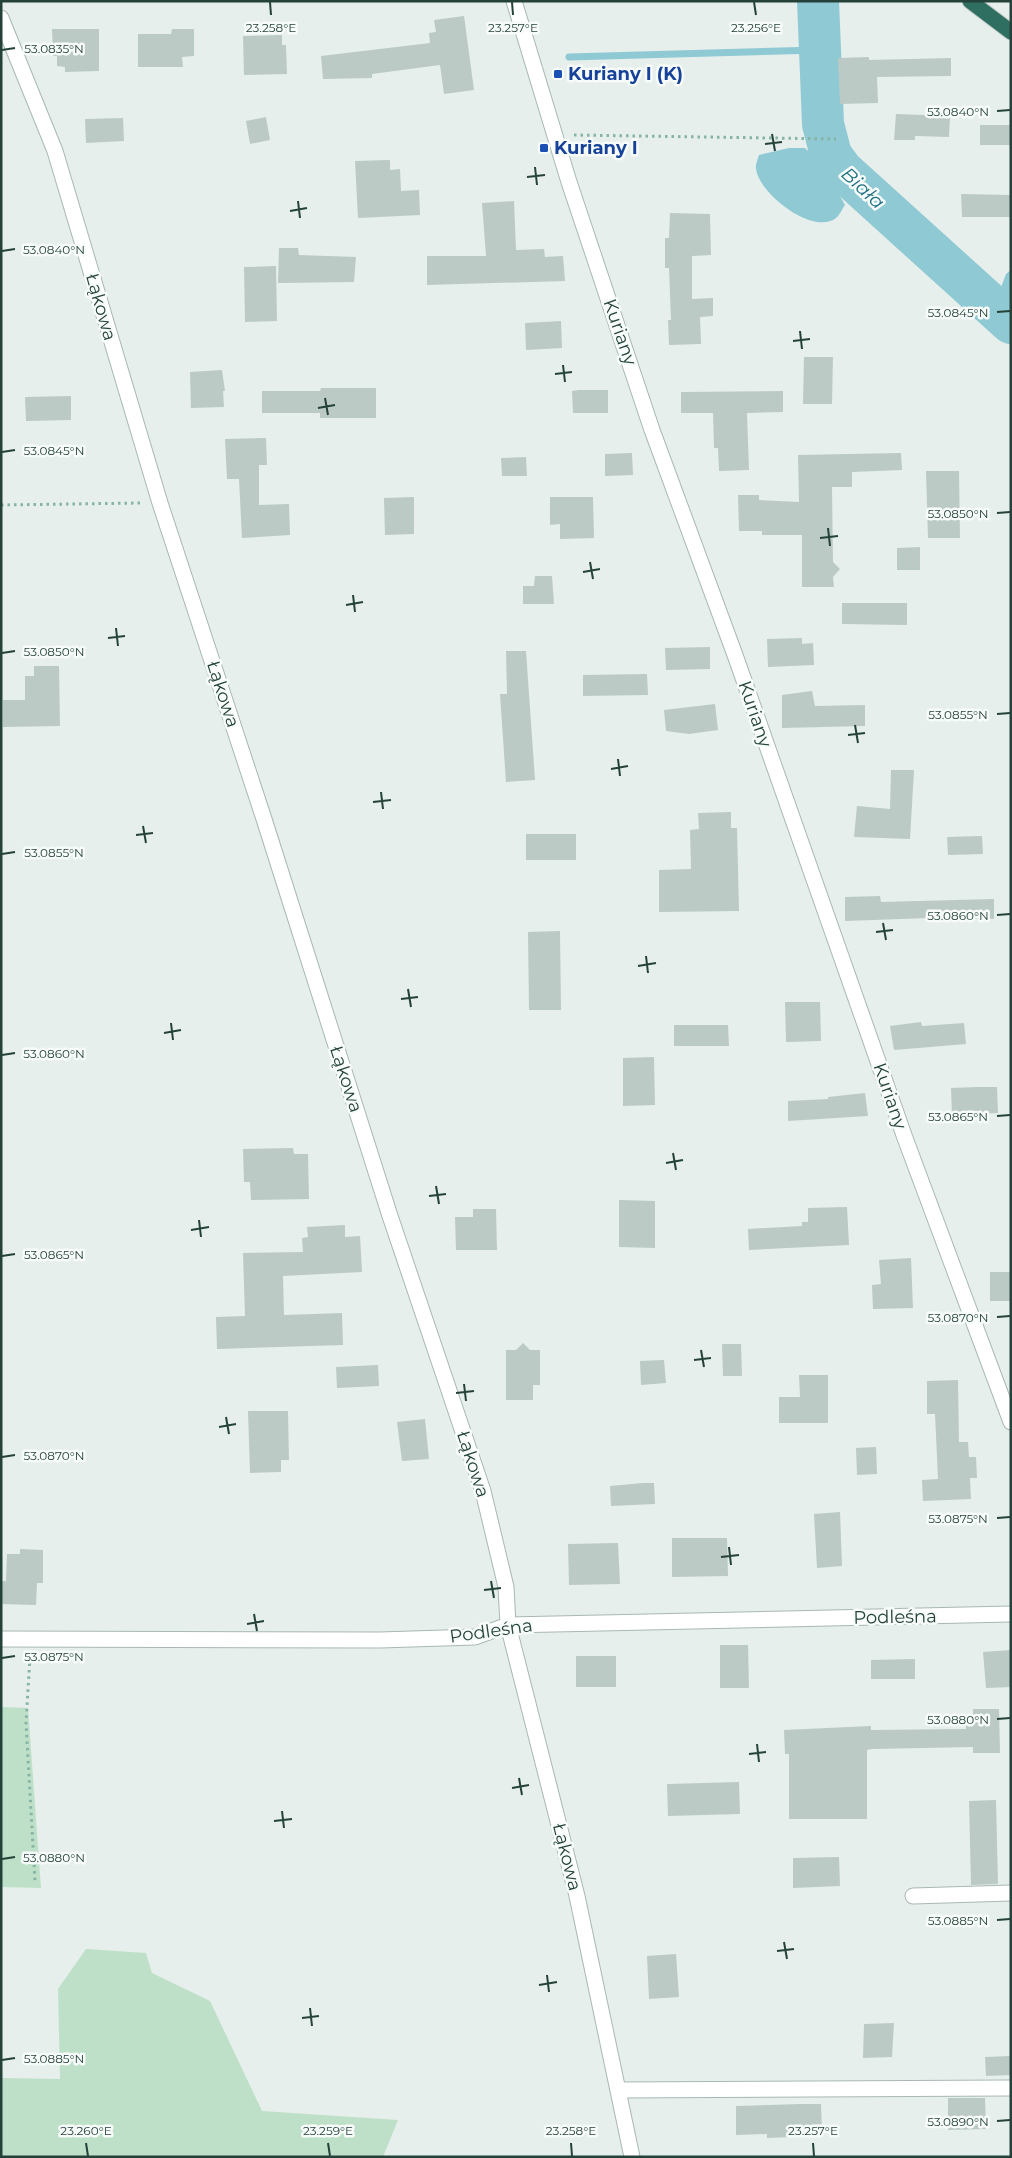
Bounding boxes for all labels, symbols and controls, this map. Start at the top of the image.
text: 23.258°E [246,20,296,35]
text: 23.257°E [488,20,538,35]
text: 23.256°E [731,20,781,35]
text: 53.0835°N [24,41,84,56]
place label: Kuriany I (K) [568,63,683,85]
marker: Kuriany I (K) [552,68,564,80]
text: 53.0840°N [927,104,989,119]
place label: Kuriany I [554,137,638,159]
marker: Kuriany I [538,142,550,154]
water label: Biała [837,162,890,214]
text: 53.0840°N [23,242,85,257]
street label: Łąkowa [81,271,121,343]
street label: Kuriany [598,296,642,368]
text: 53.0845°N [928,305,988,320]
text: 53.0845°N [24,443,84,458]
text: 53.0850°N [927,506,989,521]
text: 53.0850°N [23,644,85,659]
street label: Łąkowa [202,658,244,730]
street label: Kuriany [733,678,777,750]
text: 53.0855°N [928,707,988,722]
text: 53.0855°N [24,845,84,860]
text: 53.0860°N [927,908,989,923]
street label: Łąkowa [325,1043,367,1115]
text: 53.0860°N [23,1046,85,1061]
street label: Kuriany [868,1060,912,1132]
text: 53.0865°N [928,1109,988,1124]
text: 53.0865°N [24,1247,84,1262]
text: 53.0870°N [927,1310,989,1325]
street label: Łąkowa [452,1428,494,1500]
text: 53.0870°N [23,1448,85,1463]
text: 53.0875°N [928,1511,988,1526]
street label: Podleśna [853,1605,937,1629]
street label: Podleśna [448,1614,534,1648]
text: 53.0875°N [24,1649,84,1664]
text: 53.0880°N [927,1712,989,1727]
street label: Łąkowa [548,1821,586,1893]
text: 53.0880°N [23,1850,85,1865]
text: 53.0885°N [928,1913,988,1928]
text: 53.0885°N [24,2051,84,2066]
text: 53.0890°N [927,2114,989,2129]
text: 23.260°E [60,2123,112,2138]
text: 23.259°E [303,2123,353,2138]
text: 23.258°E [546,2123,596,2138]
text: 23.257°E [788,2123,838,2138]

